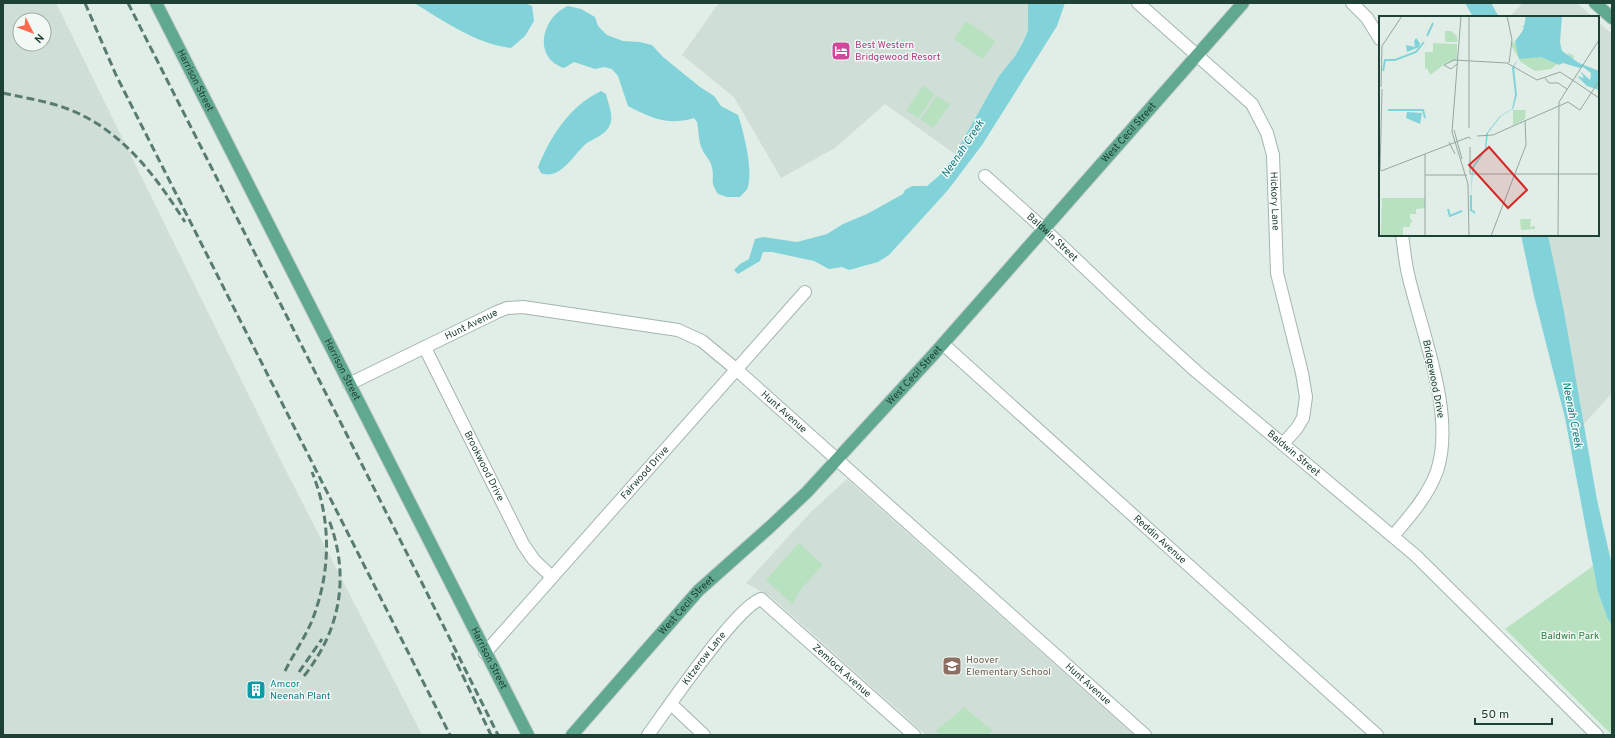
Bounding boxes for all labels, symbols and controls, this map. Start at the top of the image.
north arrow [12,12,52,52]
inset map [1379,16,1599,236]
text: N [31,30,47,46]
place label: Best Western Bridgewood Resort [855,39,941,64]
hotel icon: Best Western Bridgewood Resort [830,40,852,62]
street label: Harrison Street [174,47,217,114]
street label: West Cecil Street [1099,100,1159,166]
water label: Neenah Creek [939,117,988,181]
street label: Hickory Lane [1267,172,1282,231]
street label: Baldwin Street [1024,210,1081,264]
street label: Hunt Avenue [443,306,500,343]
street label: Harrison Street [321,336,364,403]
street label: Bridgewood Drive [1419,339,1447,419]
street label: West Cecil Street [884,343,945,408]
water label: Neenah Creek [1559,381,1585,450]
street label: Hunt Avenue [758,388,810,436]
street label: Baldwin Street [1264,427,1323,479]
street label: Brookwood Drive [461,429,507,503]
street label: Fairwood Drive [618,443,672,502]
street label: Reddin Avenue [1131,512,1189,567]
street label: West Cecil Street [656,573,717,638]
street label: Harrison Street [468,625,510,692]
street label: Kitzerow Lane [679,629,729,688]
park label: Baldwin Park [1541,630,1599,643]
street label: Zemlock Avenue [810,641,874,700]
place label: Hoover Elementary School [966,654,1051,679]
school or university icon: Hoover Elementary School [941,655,963,677]
street label: Hunt Avenue [1062,660,1114,708]
place label: Amcor Neenah Plant [270,678,331,703]
building icon: Amcor Neenah Plant [245,679,267,701]
scale bar [1475,700,1552,726]
text: 50 m [1481,707,1509,723]

